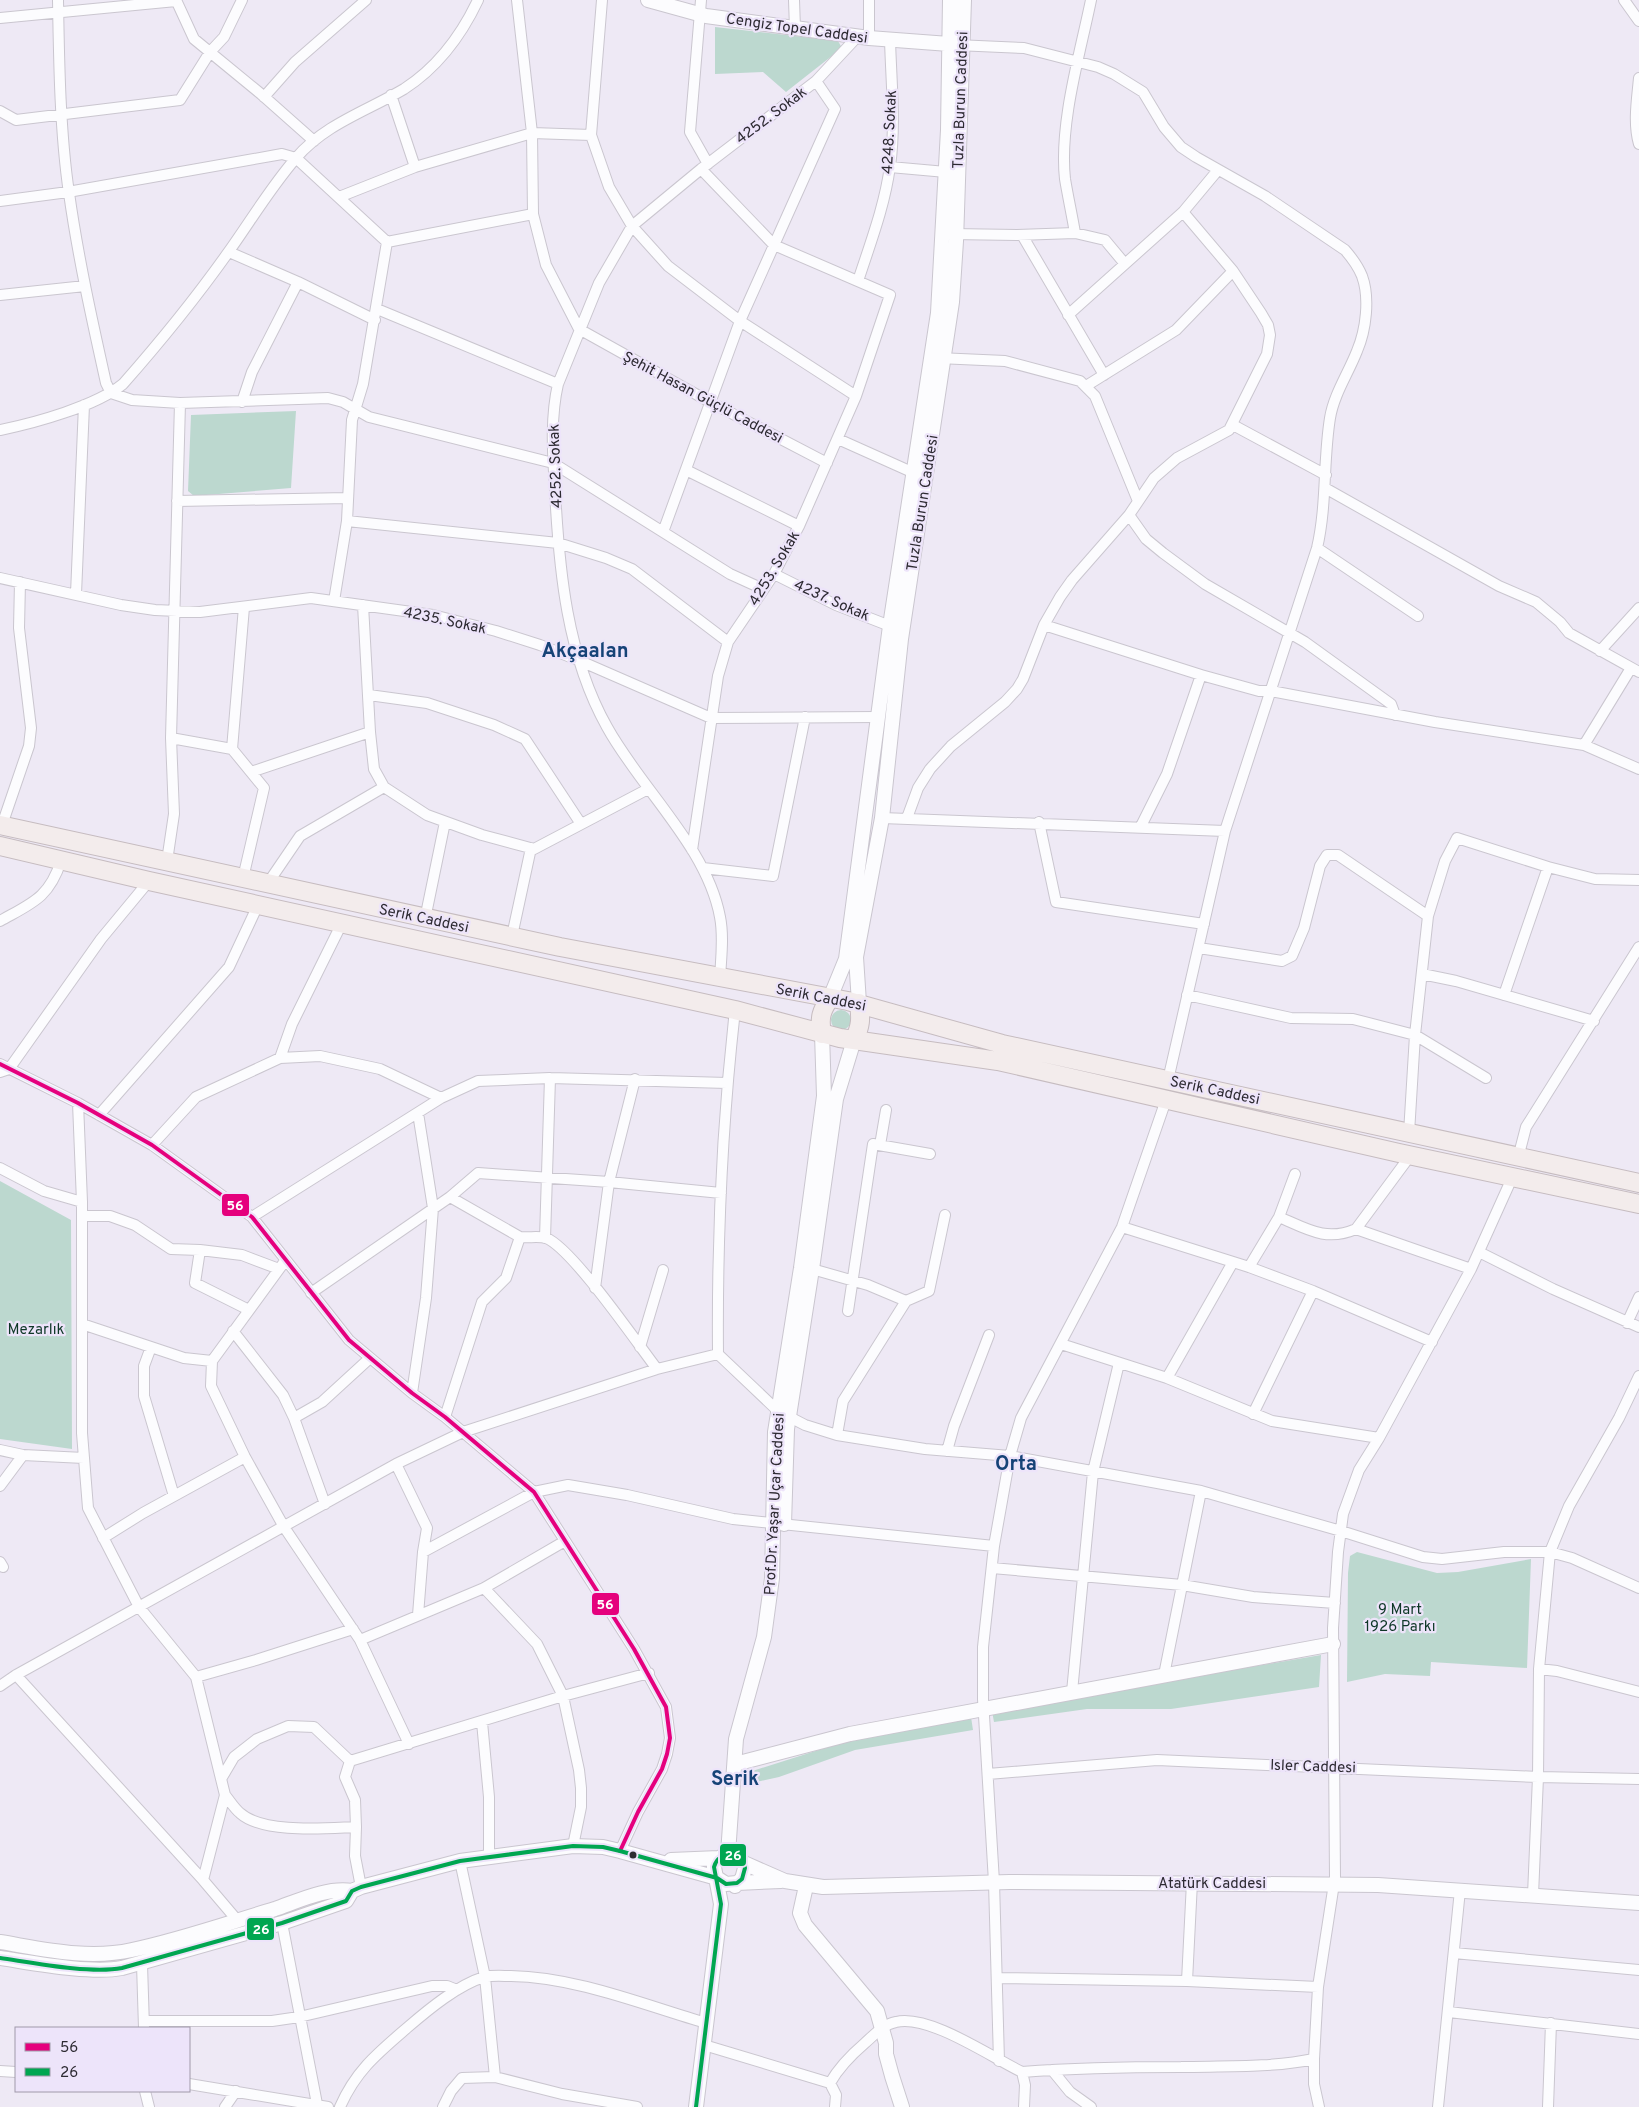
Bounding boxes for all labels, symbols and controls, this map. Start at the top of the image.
street label: Cengiz Topel Caddesi [725,10,869,49]
street label: Tuzla Burun Caddesi [950,31,973,169]
street label: 4252. Sokak [732,83,811,149]
street label: 4248. Sokak [879,90,902,175]
street label: Şehit Hasan Güçlü Caddesi [619,348,786,449]
street label: 4252. Sokak [546,423,567,508]
street label: Tuzla Burun Caddesi [903,434,944,573]
street label: 4253. Sokak [745,528,805,610]
street label: 4237. Sokak [790,576,872,627]
street label: 4235. Sokak [401,603,488,640]
district label: Akçaalan [542,639,628,665]
street label: Serik Caddesi [377,901,470,938]
street label: Serik Caddesi [774,980,867,1017]
street label: Serik Caddesi [1168,1073,1261,1110]
line badge: 56 [221,1193,250,1217]
text: 56 [226,1198,244,1215]
park label: Mezarlık [7,1321,65,1340]
street label: Prof.Dr. Yaşar Uçar Caddesi [761,1412,790,1596]
district label: Orta [995,1452,1037,1478]
line badge: 56 [591,1592,620,1616]
text: 56 [596,1597,614,1614]
park label: 9 Mart 1926 Parkı [1364,1601,1436,1637]
street label: Isler Caddesi [1270,1757,1356,1778]
district label: Serik [711,1767,759,1793]
line badge: 26 [719,1843,747,1867]
text: 26 [724,1848,742,1865]
unlabelled marker [628,1850,638,1860]
street label: Atatürk Caddesi [1158,1875,1266,1894]
line badge: 26 [246,1917,275,1941]
text: 26 [252,1922,270,1939]
legend [15,2027,190,2092]
text: 56 [60,2039,78,2058]
text: 26 [60,2064,78,2083]

